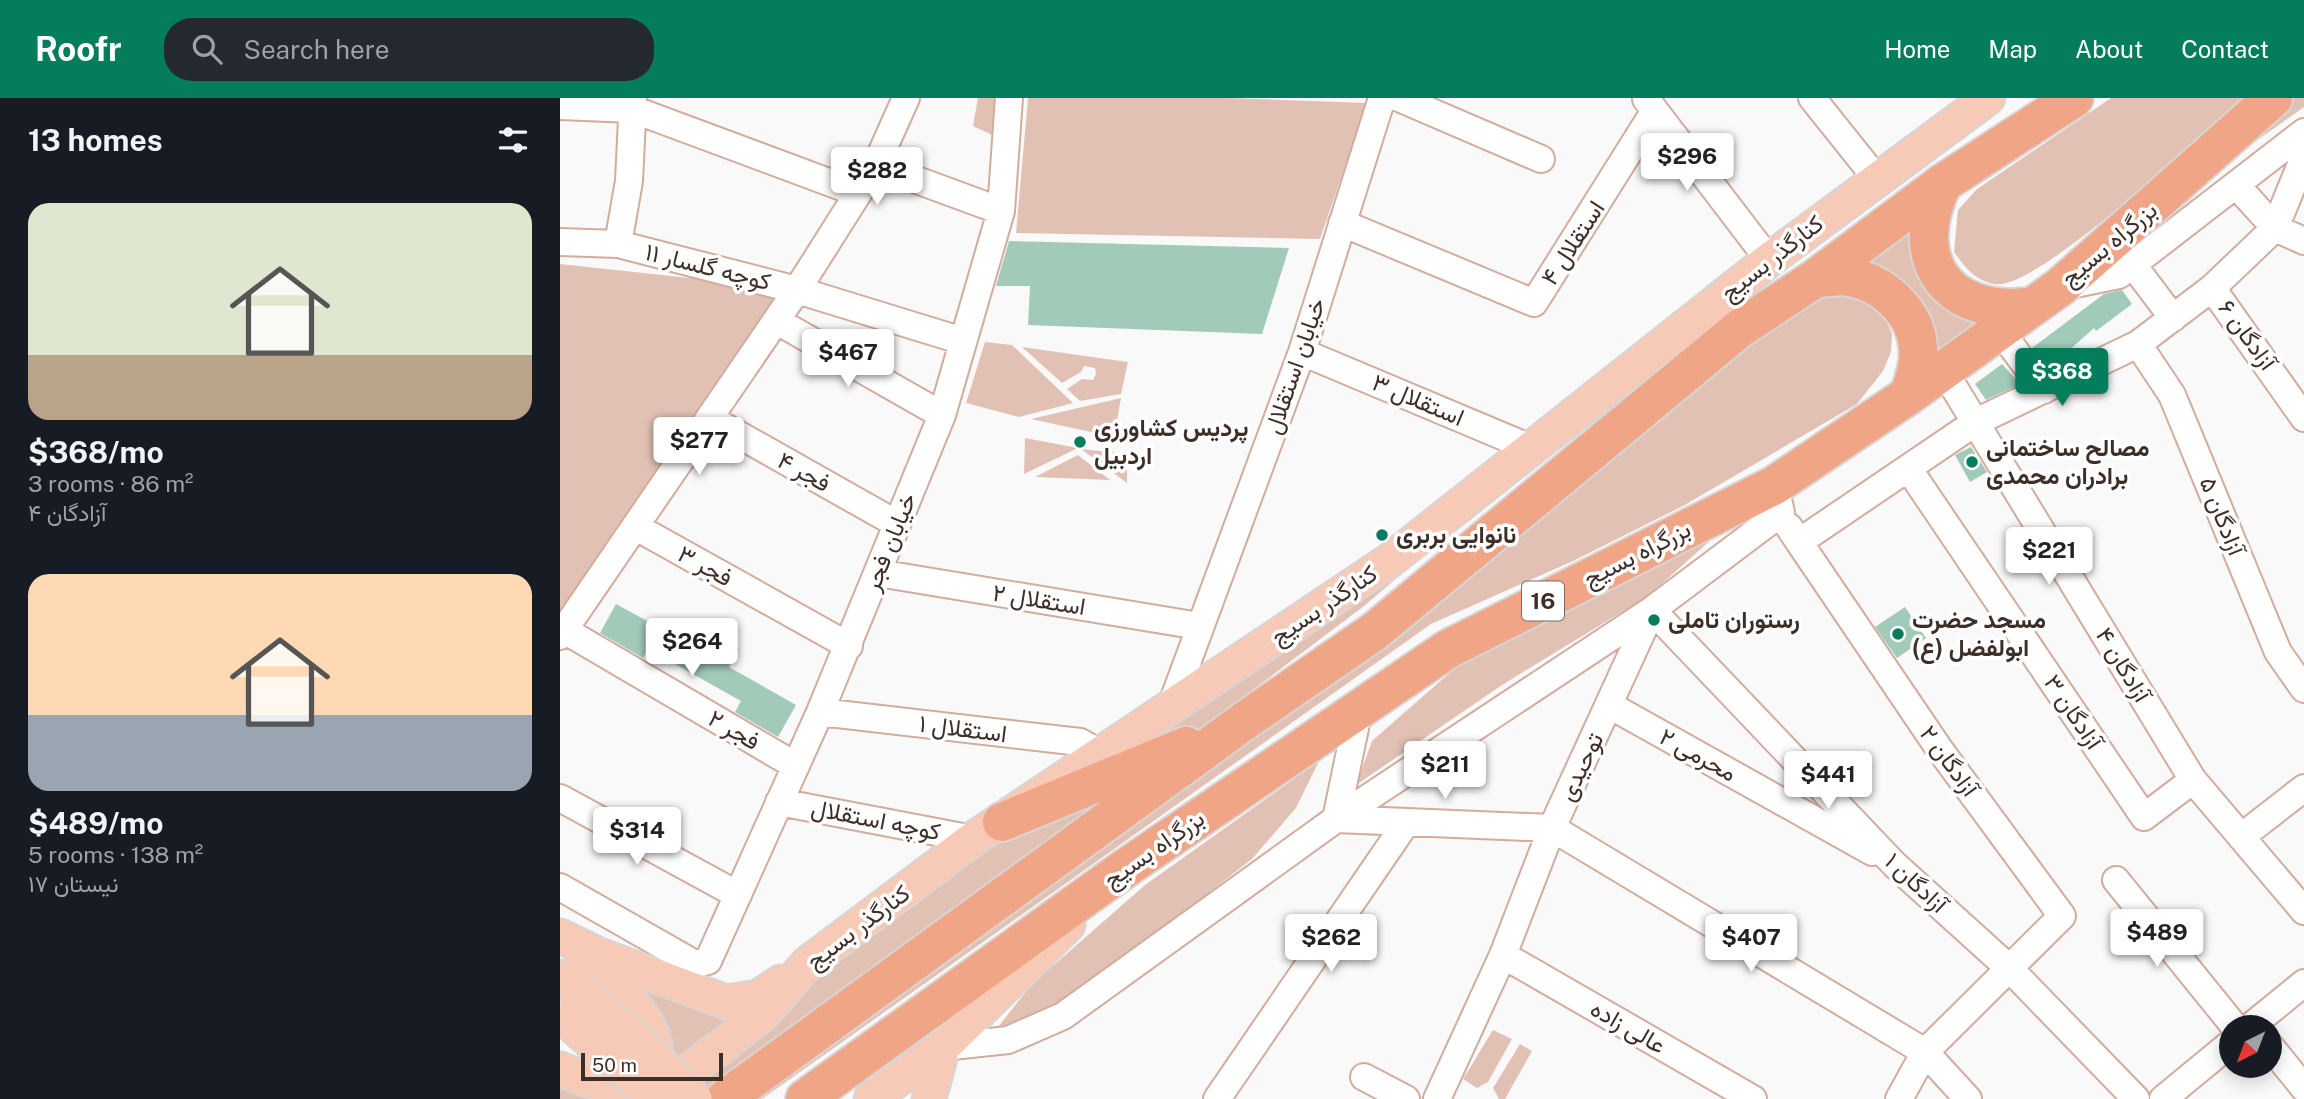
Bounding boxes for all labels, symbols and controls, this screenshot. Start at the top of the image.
search box [164,18,654,81]
text: Roofr [35,30,122,68]
icon: search [188,30,226,68]
text: Search here [244,34,390,65]
text: Home [1884,35,1950,63]
text: Map [1988,35,2037,63]
text: About [2075,35,2143,63]
text: Contact [2181,35,2269,63]
icon: filters [494,121,532,159]
text: 13 homes [28,122,163,158]
pin: $296 [1646,134,1728,193]
text: $296 [1657,142,1717,169]
pin: $282 [836,148,918,207]
text: $282 [847,156,907,183]
street label: استقلال ۴ [1535,195,1611,290]
street label: بزرگراه بسیج [2055,195,2165,295]
street label: کنارگذر بسیج [1715,209,1831,309]
street label: کوچه گلسار ۱۱ [642,237,774,298]
icon: home [217,248,343,374]
street label: خیابان استقلال [1258,294,1331,438]
street label: آزادگان ۶ [2211,294,2284,378]
pin: $467 [807,330,889,389]
text: $467 [818,338,878,365]
pin: $368 [2021,348,2103,408]
text: $368 [2031,357,2093,384]
street label: استقلال ۳ [1368,367,1469,432]
place label: پردیس کشاورزی اردبیل [1094,413,1248,471]
pin: $277 [658,418,740,477]
text: $277 [669,426,729,453]
place label: مصالح ساختمانی برادران محمدی [1986,433,2150,491]
text: $368/mo [28,434,164,470]
marker: پردیس کشاورزی اردبیل [1072,434,1088,450]
street label: فجر ۴ [772,445,836,499]
marker: مصالح ساختمانی برادران محمدی [1964,454,1980,470]
text: 3 rooms · 86 m² [28,470,194,497]
street label: آزادگان ۵ [2193,472,2252,562]
street label: خیابان فجر [856,489,923,596]
text: آزادگان ۴ [28,499,106,526]
street label: بزرگراه بسیج [1578,514,1697,596]
place label: نانوایی بربری [1396,520,1516,550]
marker: نانوایی بربری [1374,527,1390,543]
pin: $221 [2008,528,2090,587]
text: $221 [2022,536,2076,563]
street label: فجر ۳ [672,539,738,593]
street label: کنارگذر بسیج [1265,558,1384,653]
street label: استقلال ۲ [990,578,1088,621]
road number: 16 [1522,582,1564,621]
place label: رستوران تاملی [1668,605,1800,635]
place label: مسجد حضرت ابولفضل (ع) [1912,605,2046,664]
marker: رستوران تاملی [1646,612,1662,628]
pin: $264 [651,618,733,678]
icon: home [217,619,343,745]
street label: آزادگان ۴ [2089,622,2158,710]
marker: مسجد حضرت ابولفضل (ع) [1890,626,1906,642]
text: $264 [662,627,722,654]
street label: آزادگان ۳ [2037,669,2110,757]
street label: فجر ۲ [703,703,765,757]
street label: استقلال ۱ [918,709,1009,748]
street label: آزادگان ۲ [1913,720,1986,804]
street label: محرمی ۲ [1654,722,1742,788]
street label: توحیدی [1552,728,1610,806]
pin: $211 [1404,742,1486,801]
text: $211 [1420,750,1470,777]
pin: $441 [1787,752,1869,811]
text: $441 [1800,760,1856,787]
street label: کوچه استقلال [809,793,943,848]
street label: بزرگراه بسیج [1098,803,1212,896]
text: $489/mo [28,805,163,841]
pin: $314 [596,808,678,867]
text: $314 [609,816,665,843]
text: 5 rooms · 138 m² [28,841,203,868]
street label: آزادگان ۱ [1878,846,1955,921]
text: نیستان ۱۷ [28,870,119,897]
street label: کنارگذر بسیج [800,878,917,977]
pin: $489 [2116,910,2198,969]
pin: $262 [1290,914,1372,974]
pin: $407 [1710,914,1792,974]
text: $489 [2126,918,2188,945]
text: $262 [1301,923,1361,950]
text: $407 [1721,923,1781,950]
street label: عالی زاده [1585,994,1671,1060]
north arrow [2219,1015,2282,1078]
map controls [2219,1015,2282,1078]
scale bar [581,1050,723,1082]
text: 50 m [592,1054,637,1076]

